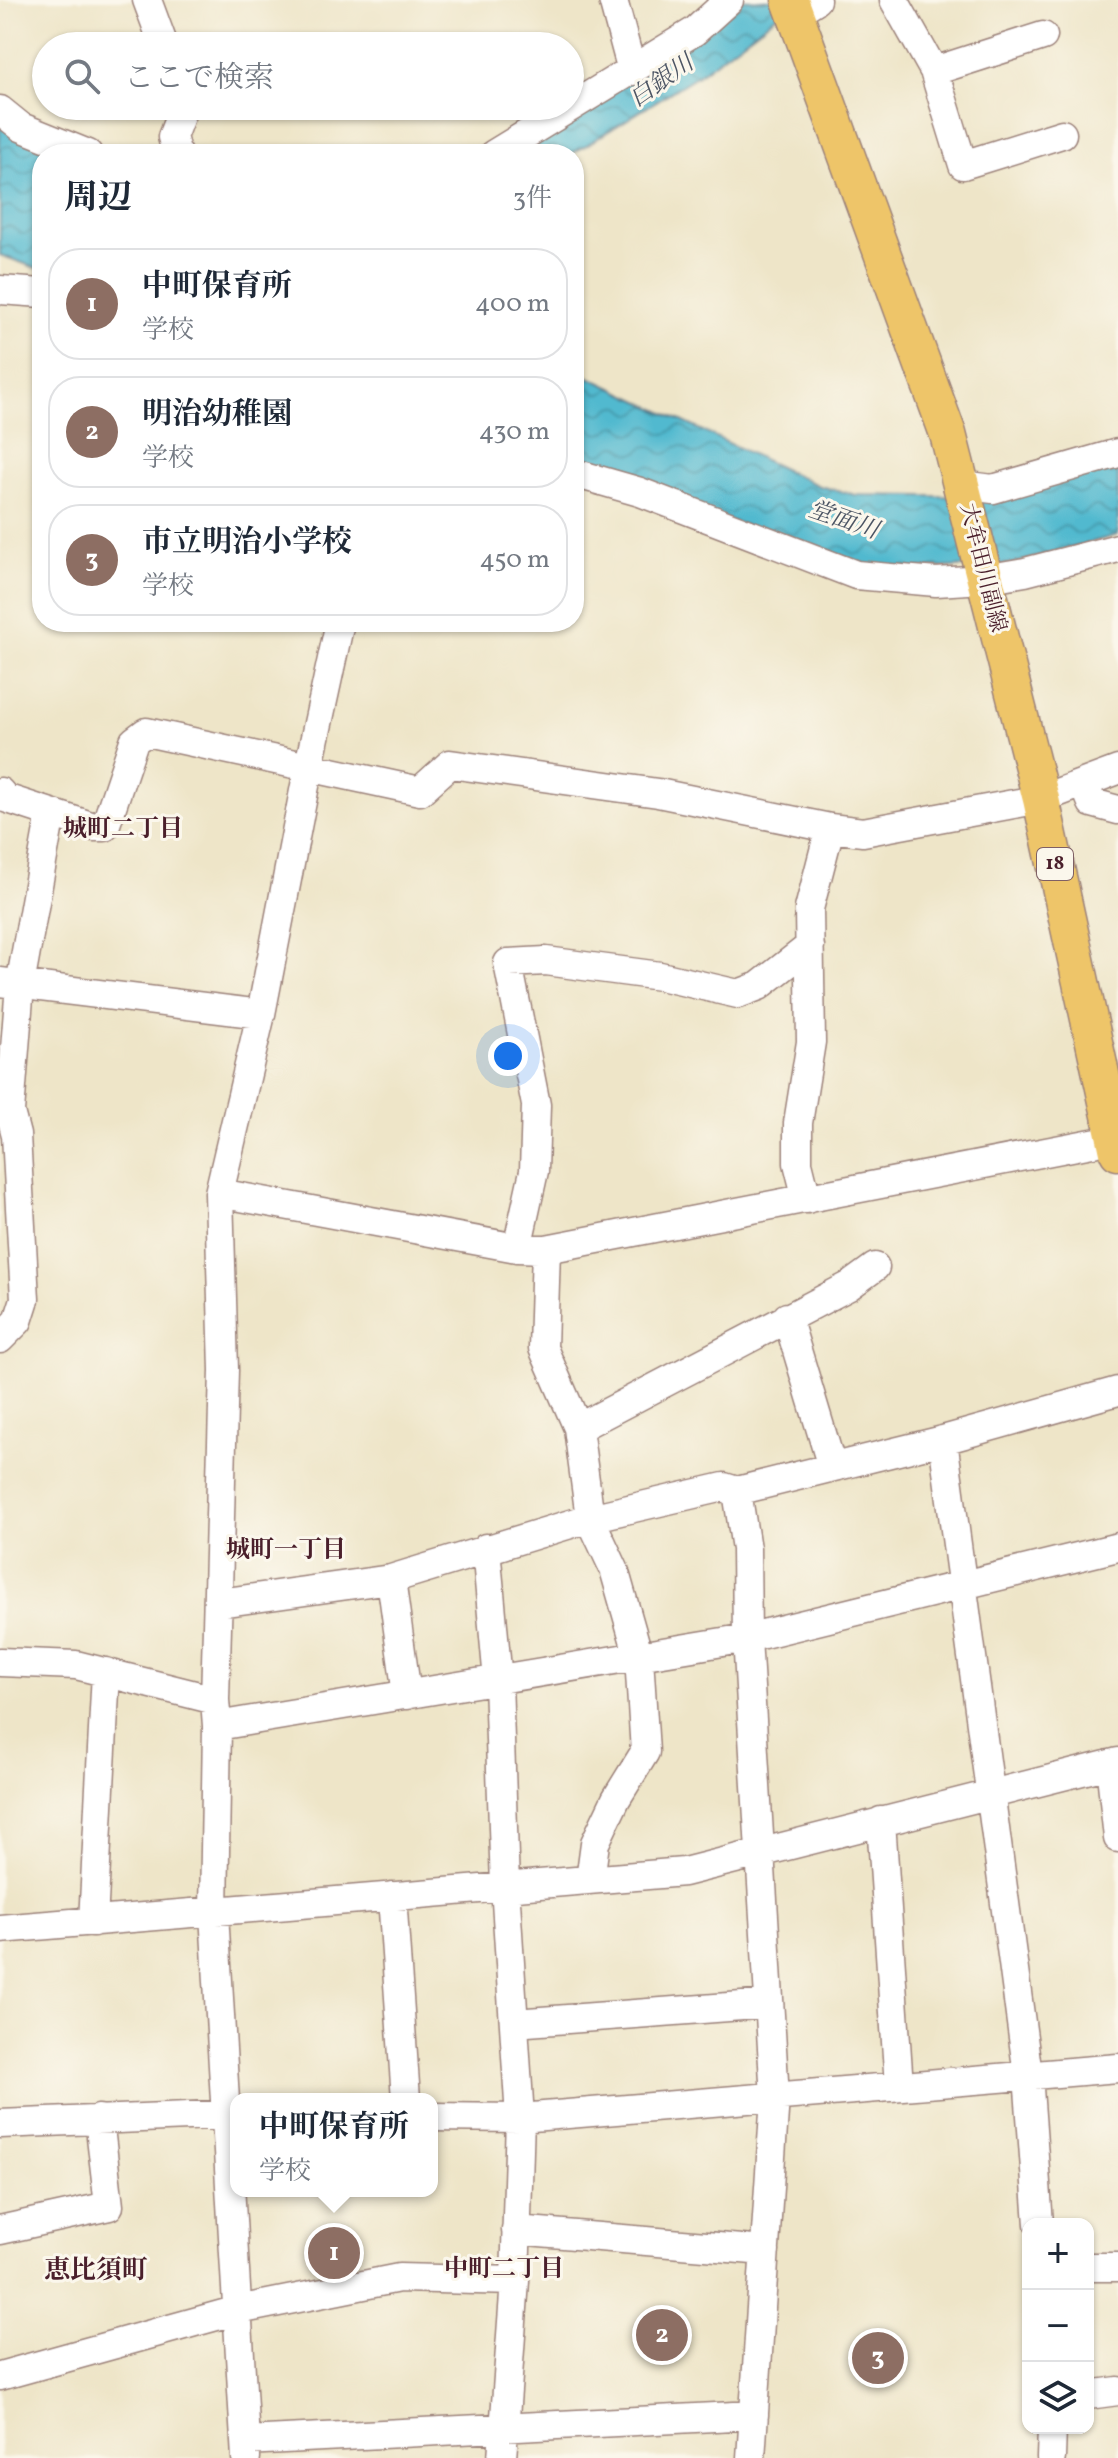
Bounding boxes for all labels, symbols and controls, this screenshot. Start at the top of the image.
search box [32,32,584,120]
water label: 白銀川 [623,46,704,117]
icon: search [60,54,104,98]
text: ここで検索 [124,58,274,100]
text: 周辺 [64,176,132,223]
text: 3件 [513,181,552,217]
text: 中町保育所 [142,266,292,308]
text: 1 [87,286,97,322]
text: 400 m [475,286,550,322]
text: 学校 [142,313,194,349]
text: 明治幼稚園 [142,394,292,436]
text: 2 [85,414,99,450]
text: 430 m [479,414,550,450]
text: 学校 [142,441,194,477]
water label: 堂面川 [803,493,885,550]
street label: 大牟田川副線 [951,500,1013,636]
text: 市立明治小学校 [142,522,352,564]
text: 3 [85,542,99,578]
text: 450 m [479,542,550,578]
text: 学校 [142,569,194,605]
district label: 城町二丁目 [63,813,183,847]
road number: 18 [1037,848,1073,880]
your location [488,1036,528,1076]
district label: 城町一丁目 [226,1534,346,1568]
popup [230,2093,438,2197]
text: 中町保育所 [259,2107,409,2149]
text: 学校 [259,2154,311,2190]
map controls [1022,2218,1094,2434]
button: + [1022,2218,1094,2290]
pin: 1 [308,2223,360,2283]
district label: 恵比須町 [44,2253,148,2289]
district label: 中町二丁目 [444,2253,564,2287]
button: − [1022,2290,1094,2362]
pin: 2 [636,2305,688,2365]
pin: 3 [852,2328,904,2388]
button: layers [1022,2362,1094,2434]

